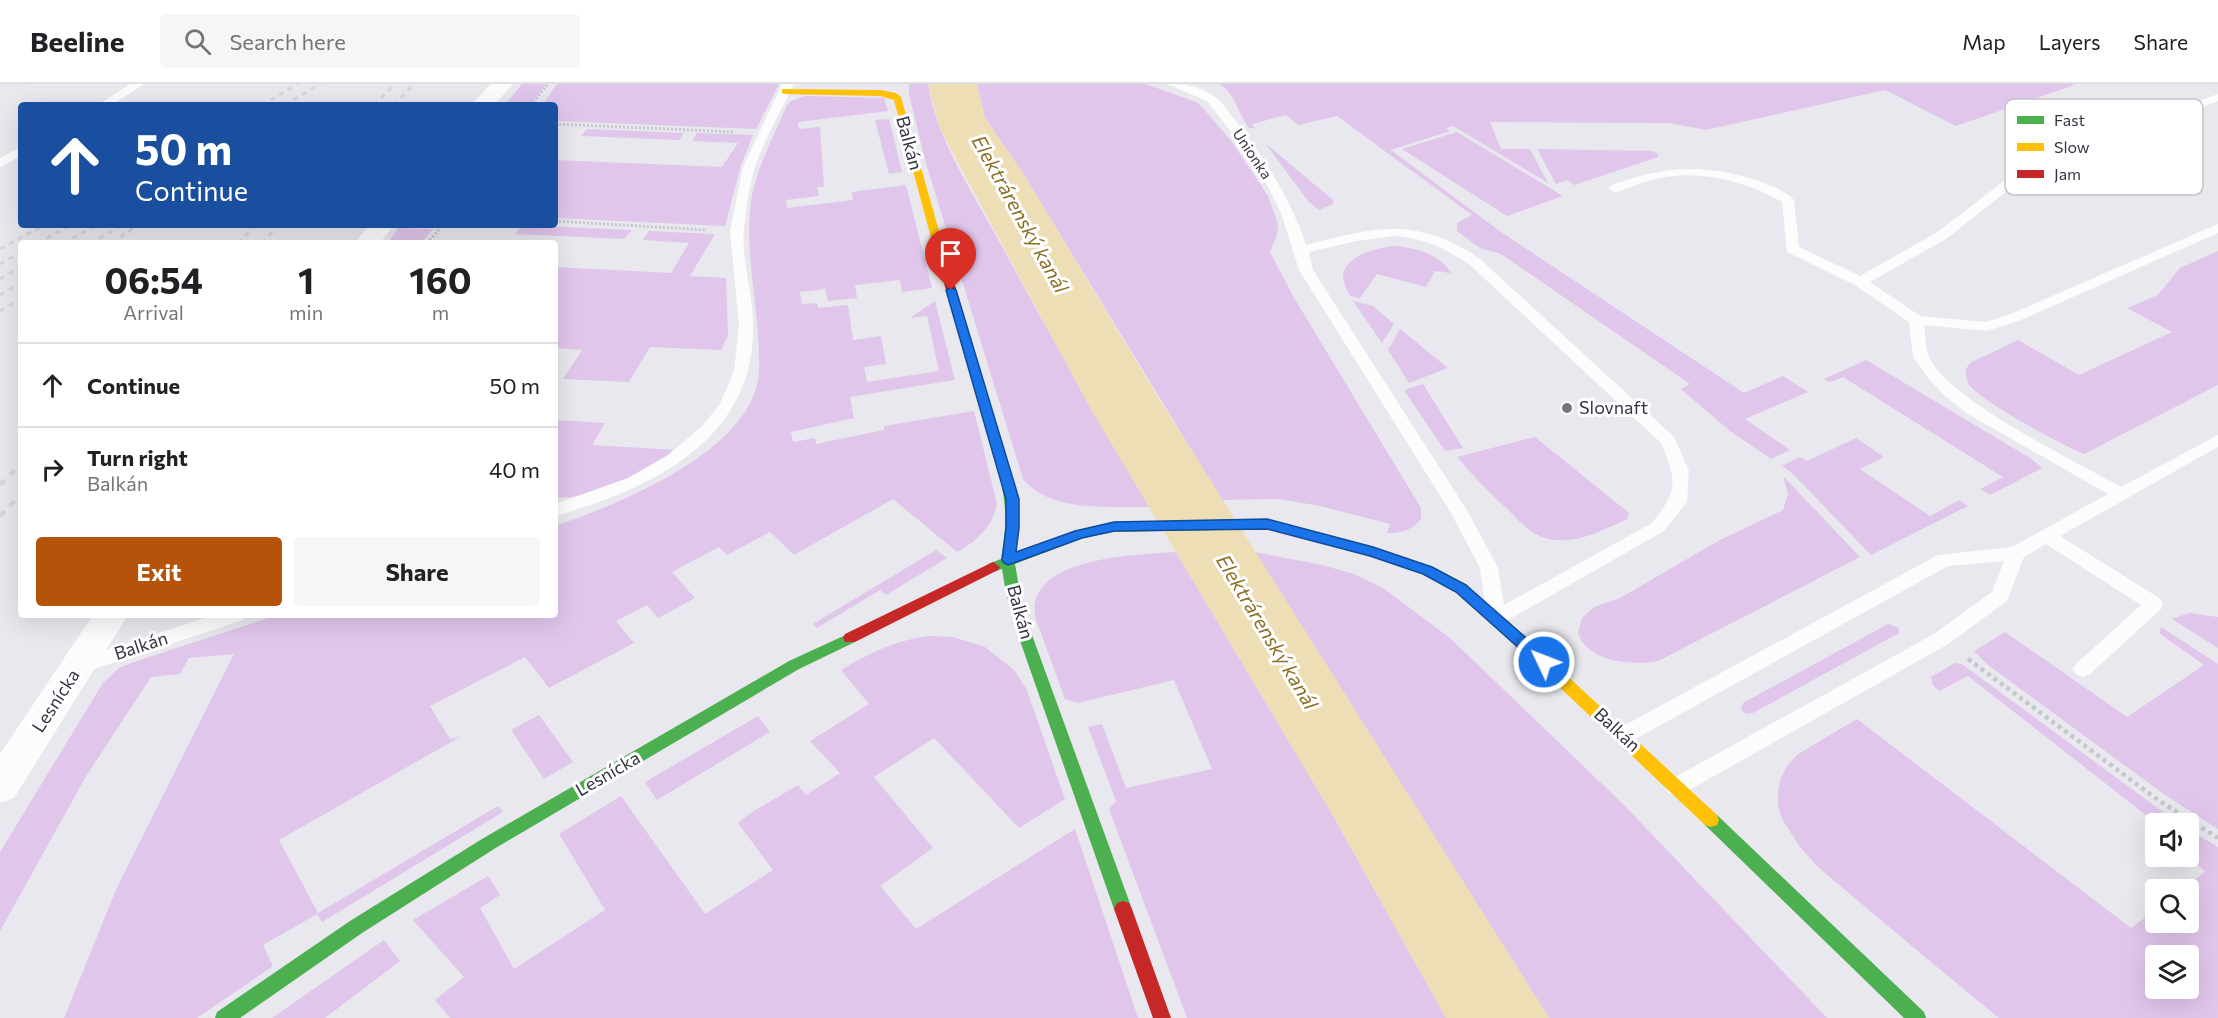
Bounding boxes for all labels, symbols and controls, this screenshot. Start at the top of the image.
search box [160,14,580,68]
text: Beeline [30,24,124,58]
icon: search [181,25,214,58]
text: Search here [229,28,346,55]
text: Map [1962,29,2006,54]
text: Layers [2039,29,2101,54]
text: Share [2134,29,2188,54]
legend [2005,99,2203,195]
text: Fast [2054,110,2085,129]
street label: Balkán [892,113,928,172]
text: 50 m [135,122,232,174]
street label: Unionka [1229,125,1276,182]
icon: ahead [36,126,114,204]
water label: Elektrárenský kanál [968,130,1075,297]
text: Slow [2054,137,2090,156]
text: Jam [2054,164,2081,183]
text: Continue [135,174,248,207]
pin [925,228,976,290]
icon: arrive [934,237,967,270]
text: 06:54 [104,257,203,301]
text: 1 [298,257,314,301]
text: 160 [409,257,472,301]
text: Arrival [123,300,184,324]
text: min [289,300,323,324]
text: m [432,300,449,324]
icon: ahead [36,369,69,402]
text: Continue [87,372,180,399]
text: 50 m [490,372,540,399]
place label: Slovnaft [1579,396,1648,418]
marker: Slovnaft [1560,401,1574,415]
text: Turn right [87,444,188,471]
icon: right [36,453,69,486]
text: 40 m [489,456,540,483]
text: Balkán [87,471,148,495]
button: Exit [36,537,282,606]
button: Share [294,537,540,606]
water label: Elektrárenský kanál [1212,550,1324,714]
street label: Balkán [1003,582,1039,641]
street label: Balkán [111,626,170,664]
position arrow [1512,630,1576,694]
street label: Lesnícka [27,665,84,736]
street label: Balkán [1590,702,1645,756]
street label: Lesnícka [571,746,644,800]
map controls [2145,813,2199,999]
button: sound [2145,813,2199,867]
button: search [2145,879,2199,933]
button: layers [2145,945,2199,999]

